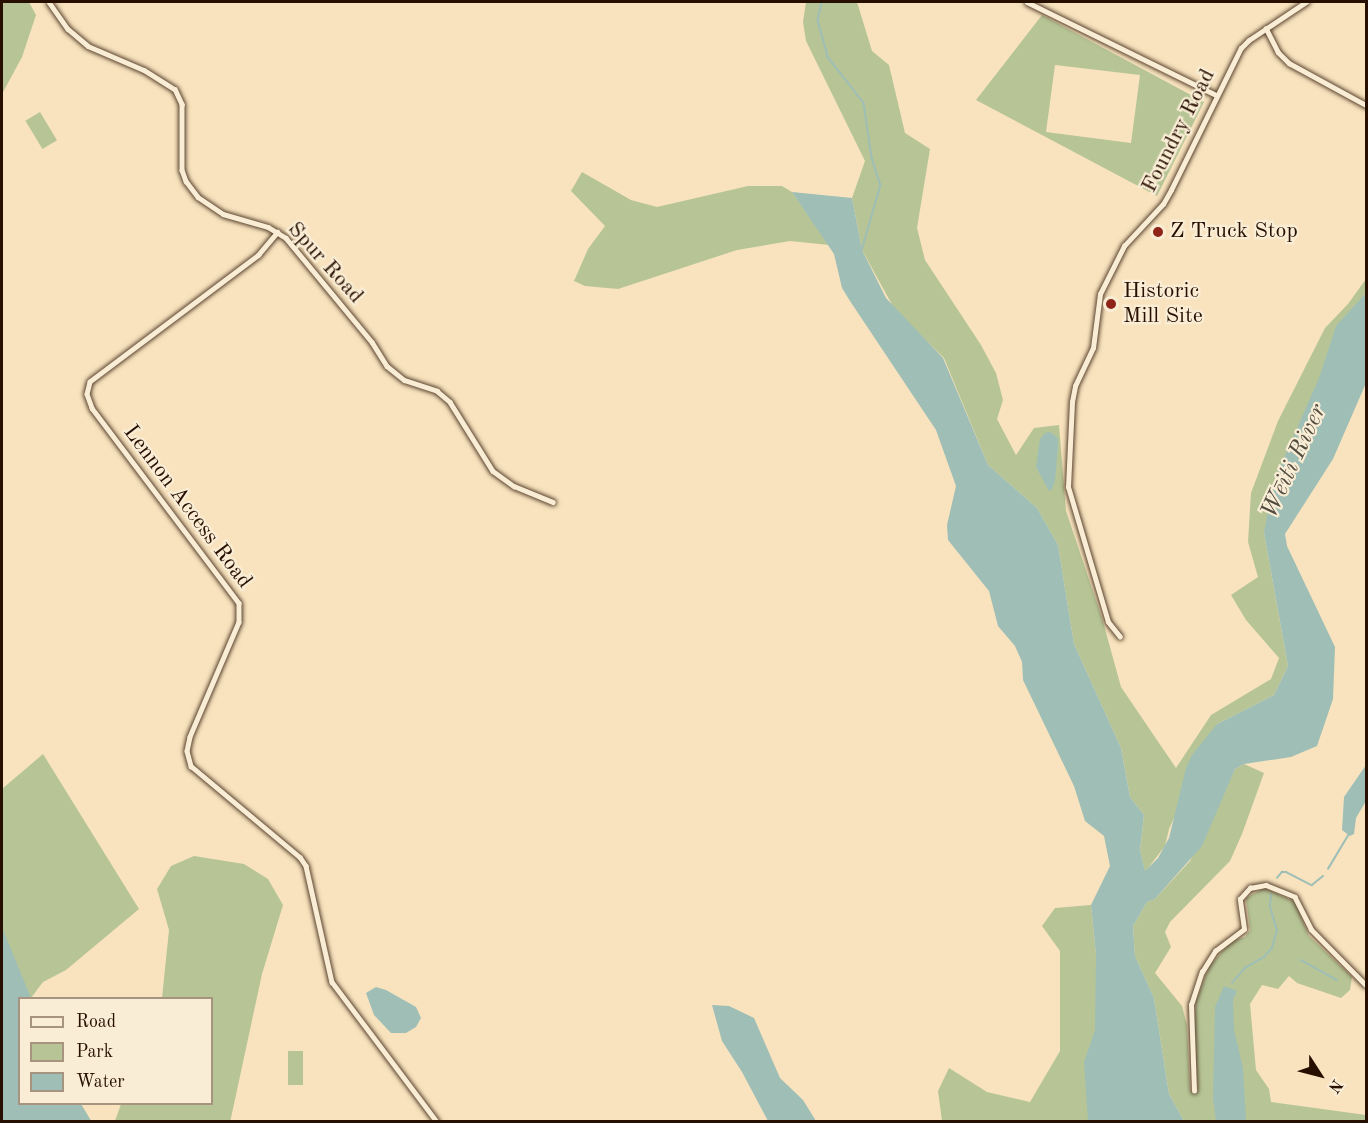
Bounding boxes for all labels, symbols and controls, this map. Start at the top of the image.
street label: Foundry Road [1137,65,1221,197]
street label: Spur Road [281,217,369,309]
place label: Z Truck Stop [1170,219,1298,245]
marker: Z Truck Stop [1151,225,1165,239]
place label: Historic Mill Site [1123,278,1203,330]
marker: Historic Mill Site [1104,297,1118,311]
water label: Wēiti River [1256,400,1334,524]
street label: Lennon Access Road [117,420,257,594]
legend [18,997,213,1105]
text: Road [76,1013,116,1031]
text: Park [76,1043,113,1061]
north arrow [1290,1045,1350,1105]
text: Water [76,1073,125,1091]
text: N [1324,1076,1345,1095]

